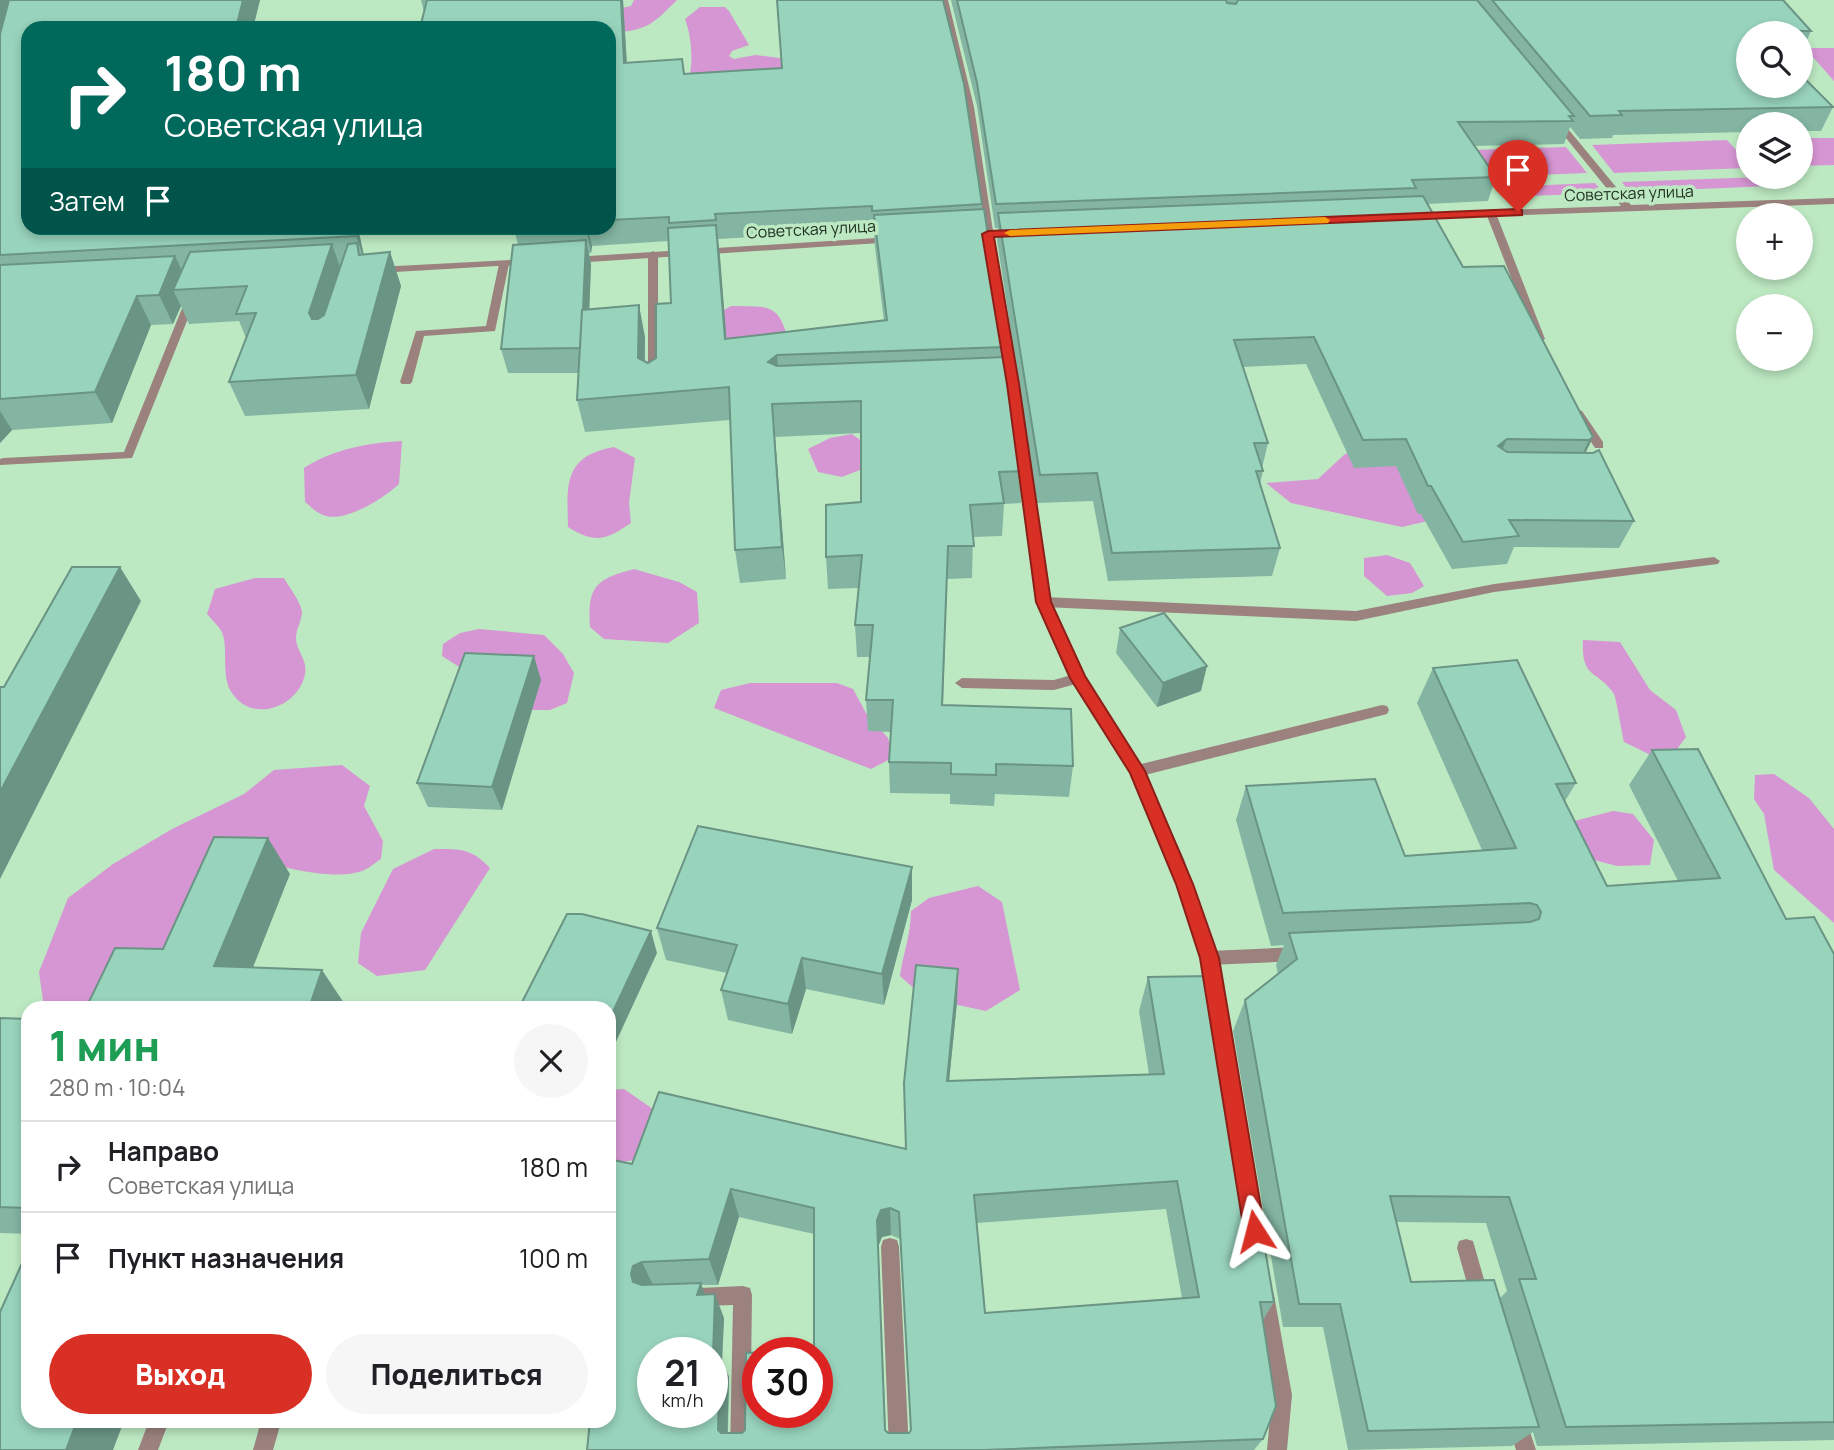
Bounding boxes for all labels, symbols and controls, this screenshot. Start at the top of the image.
map controls [1736,21,1813,371]
button: search [1736,21,1813,98]
text: 180 m [164,39,302,106]
icon: right [49,49,140,140]
text: Советская улица [164,103,423,147]
button: layers [1736,112,1813,189]
pin [1488,140,1548,212]
icon: arrive [1499,151,1537,189]
street label: Советская улица [1564,180,1694,206]
icon: arrive [139,182,177,220]
text: Затем [49,183,125,219]
button: + [1736,203,1813,280]
street label: Советская улица [746,215,876,243]
button: − [1736,294,1813,371]
text: 1 мин [49,1016,160,1074]
button: close [514,1024,588,1098]
text: 280 m · 10:04 [49,1071,185,1103]
text: Направо [108,1133,219,1169]
icon: right [49,1148,87,1186]
text: 180 m [520,1149,588,1185]
text: Советская улица [108,1169,294,1201]
position arrow [1218,1194,1292,1268]
icon: arrive [49,1239,87,1277]
text: Пункт назначения [108,1240,344,1276]
text: 100 m [519,1240,588,1276]
button: Выход [49,1334,312,1414]
button: Поделиться [326,1334,588,1414]
speed limit sign: 30 [742,1337,833,1428]
text: 21 [664,1349,701,1397]
text: km/h [662,1388,703,1412]

